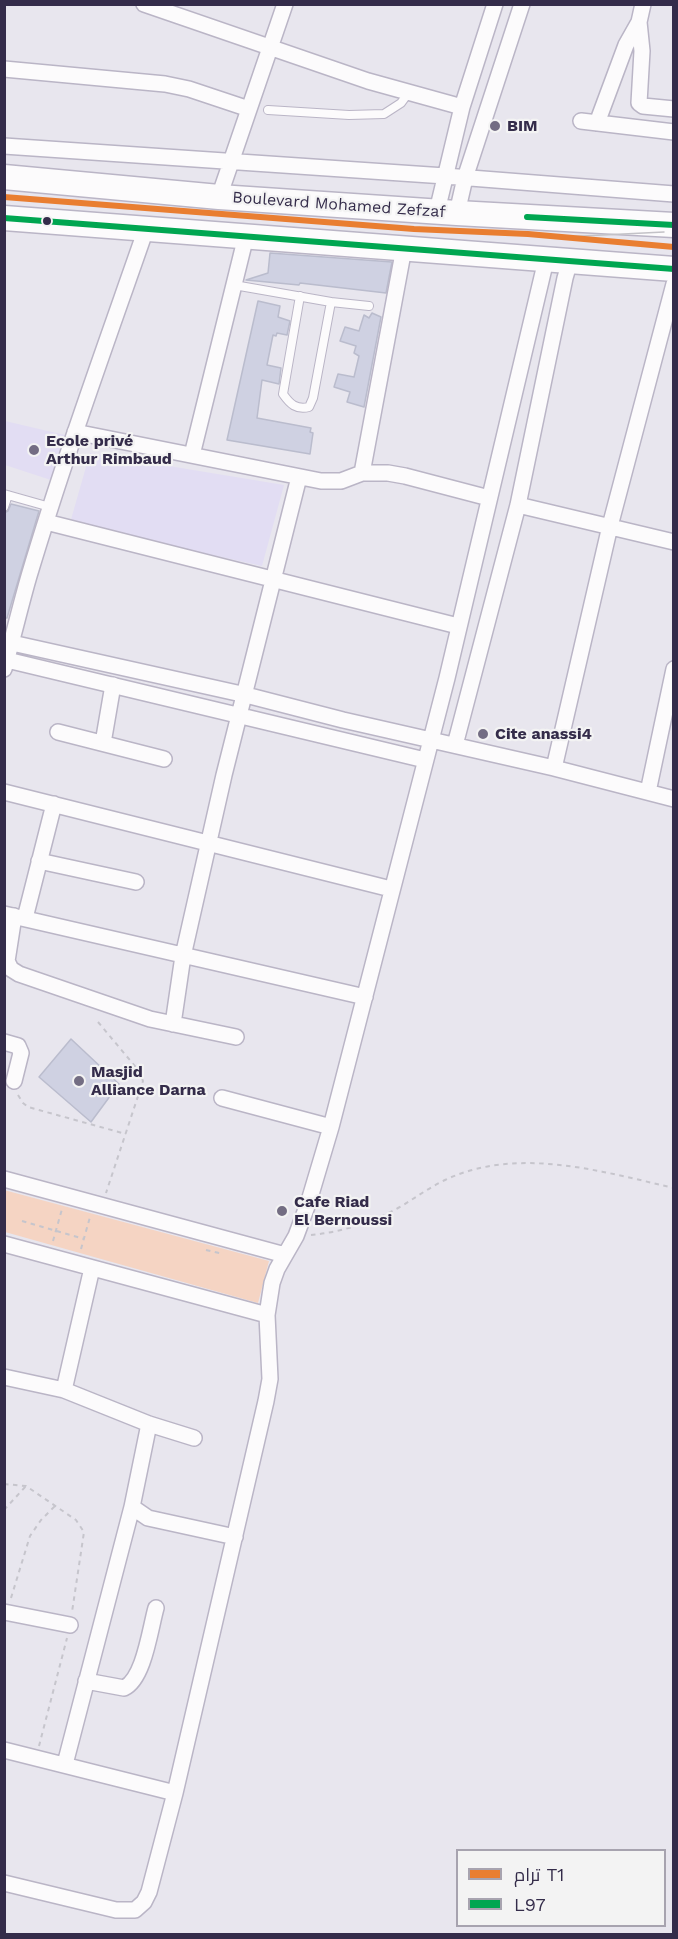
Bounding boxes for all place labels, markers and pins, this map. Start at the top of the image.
place label: BIM [507,116,538,136]
marker: BIM [488,119,502,133]
unlabelled marker [41,215,53,227]
place label: Ecole privé Arthur Rimbaud [46,431,172,469]
marker: Ecole privé Arthur Rimbaud [27,443,41,457]
place label: Cite anassi4 [495,724,592,744]
marker: Cite anassi4 [476,727,490,741]
place label: Masjid Alliance Darna [91,1062,206,1100]
marker: Masjid Alliance Darna [72,1074,86,1088]
place label: Cafe Riad El Bernoussi [294,1192,392,1230]
marker: Cafe Riad El Bernoussi [275,1204,289,1218]

